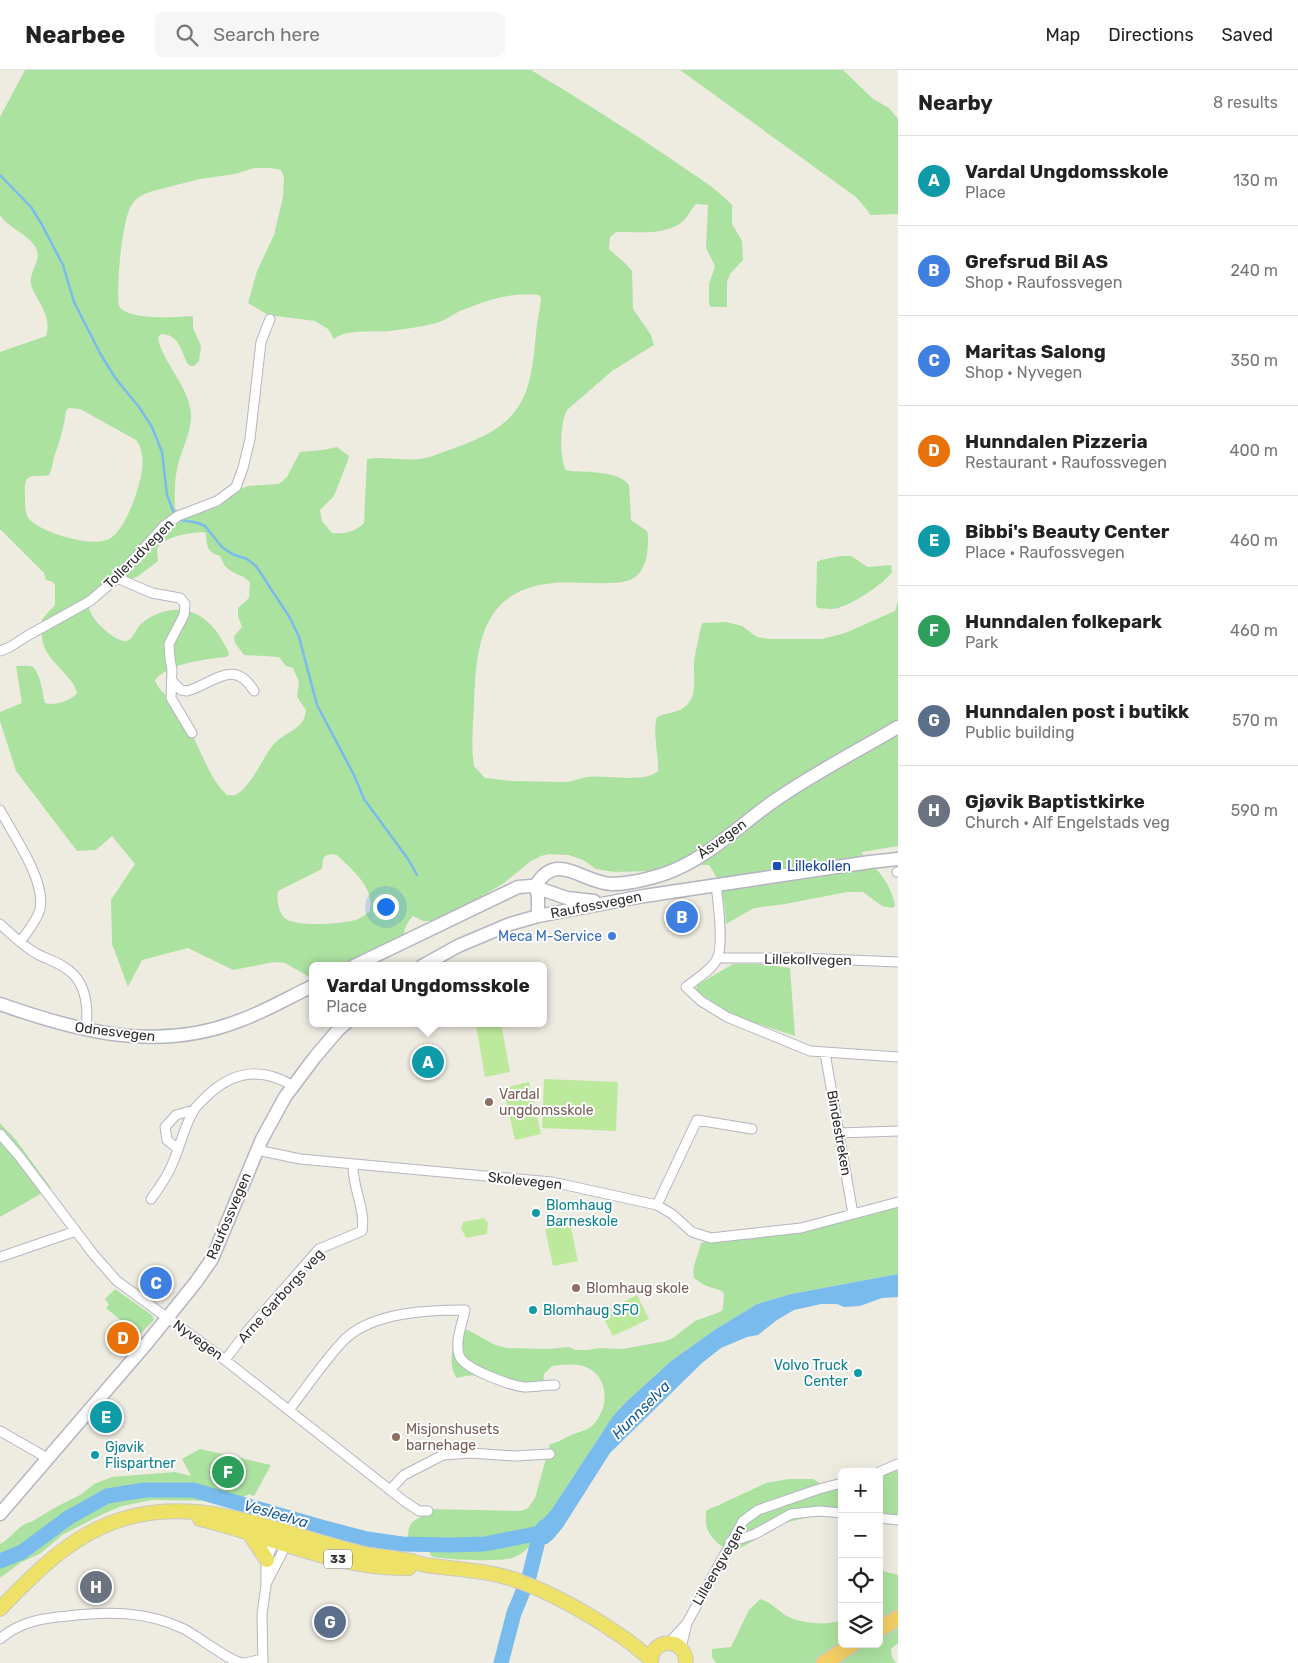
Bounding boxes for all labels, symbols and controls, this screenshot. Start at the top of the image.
search box [155,12,505,57]
text: Nearbee [25,21,125,49]
icon: search [173,21,201,49]
text: Search here [213,23,320,46]
text: Map [1045,24,1080,46]
text: Directions [1108,24,1194,46]
text: Saved [1222,24,1273,46]
text: Nearby [918,90,993,115]
text: 8 results [1213,93,1278,112]
text: Vardal Ungdomsskole [965,160,1169,183]
text: A [928,171,940,190]
text: 130 m [1233,171,1278,190]
text: Place [965,183,1006,202]
text: Grefsrud Bil AS [965,250,1108,273]
text: B [928,261,940,280]
text: 240 m [1231,261,1278,280]
text: Shop · Raufossvegen [965,273,1122,292]
text: Maritas Salong [965,340,1106,363]
text: C [928,351,940,370]
text: 350 m [1231,351,1278,370]
text: Shop · Nyvegen [965,363,1082,382]
text: Hunndalen Pizzeria [965,430,1148,453]
text: D [928,441,940,460]
text: 400 m [1230,441,1278,460]
text: Restaurant · Raufossvegen [965,453,1167,472]
street label: Tollerudvegen [101,516,177,592]
text: Bibbi's Beauty Center [965,520,1169,543]
text: E [929,531,939,550]
text: 460 m [1230,531,1278,550]
text: Place · Raufossvegen [965,543,1125,562]
text: Hunndalen folkepark [965,610,1162,633]
text: F [929,621,939,640]
text: 460 m [1230,621,1278,640]
text: Park [965,633,998,652]
text: Hunndalen post i butikk [965,700,1189,723]
text: G [928,711,940,730]
text: 570 m [1232,711,1278,730]
text: Public building [965,723,1075,742]
text: Gjøvik Baptistkirke [965,790,1145,813]
text: H [928,801,940,820]
text: 590 m [1231,801,1278,820]
text: Church · Alf Engelstads veg [965,813,1170,832]
street label: Åsvegen [694,815,750,862]
place label: Lillekollen [787,858,851,875]
marker: Lillekollen [771,860,783,872]
street label: Raufossvegen [549,888,643,922]
your location [373,894,399,920]
pin: B [666,898,698,936]
place label: Meca M-Service [498,928,602,945]
marker: Meca M-Service [606,930,618,942]
street label: Lillekollvegen [764,951,852,969]
popup [309,962,547,1027]
text: Vardal Ungdomsskole [326,974,530,997]
text: Place [326,997,367,1016]
street label: Odnesvegen [74,1019,156,1045]
pin: A [412,1043,444,1081]
place label: Vardal ungdomsskole [499,1086,594,1119]
street label: Bindestreken [823,1089,855,1177]
marker: Vardal ungdomsskole [483,1096,495,1108]
street label: Skolevegen [487,1169,563,1193]
street label: Raufossvegen [203,1170,255,1262]
place label: Blomhaug Barneskole [546,1197,618,1230]
marker: Blomhaug Barneskole [530,1207,542,1219]
street label: Arne Garborgs veg [234,1245,328,1347]
pin: C [140,1264,172,1302]
place label: Blomhaug skole [586,1280,689,1297]
marker: Blomhaug skole [570,1282,582,1294]
place label: Blomhaug SFO [543,1302,639,1319]
marker: Blomhaug SFO [527,1304,539,1316]
street label: Nyvegen [170,1316,226,1364]
pin: D [107,1319,139,1357]
place label: Volvo Truck Center [774,1357,849,1390]
marker: Volvo Truck Center [852,1367,864,1379]
water label: Hunnselva [608,1377,674,1443]
pin: E [90,1398,122,1436]
place label: Misjonshusets barnehage [406,1421,499,1454]
marker: Misjonshusets barnehage [390,1431,402,1443]
place label: Gjøvik Flispartner [105,1439,176,1472]
marker: Gjøvik Flispartner [89,1449,101,1461]
pin: F [212,1453,244,1491]
map controls [838,1468,883,1648]
button: + [838,1468,883,1513]
water label: Vesleelva [242,1496,311,1532]
button: − [838,1513,883,1558]
street label: Lilleengvegen [689,1522,749,1608]
road number: 33 [324,1550,352,1568]
button: locate [838,1558,883,1603]
pin: H [80,1568,112,1606]
pin: G [314,1603,346,1641]
button: layers [838,1603,883,1648]

